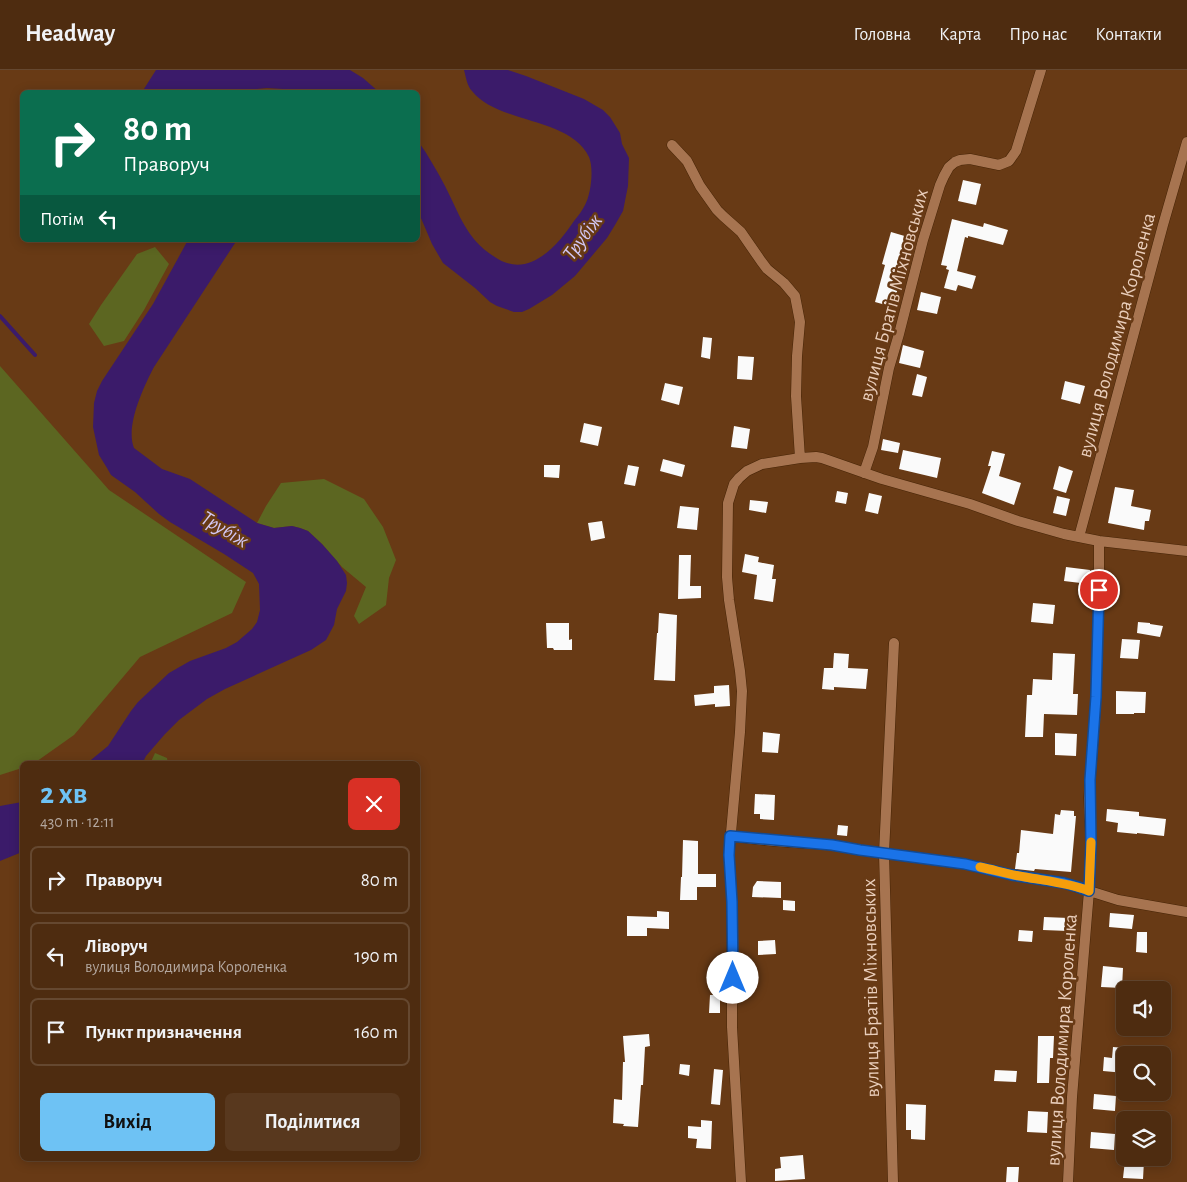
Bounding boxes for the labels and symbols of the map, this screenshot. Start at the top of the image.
street label: вулиця Братів Міхновських [856,187,932,404]
water label: Трубіж [559,210,607,265]
street label: вулиця Володимира Короленка [1075,211,1159,460]
water label: Трубіж [197,507,253,553]
pin [1078,569,1120,611]
street label: вулиця Братів Міхновських [859,878,883,1098]
street label: вулиця Володимира Короленка [1043,913,1081,1167]
position arrow [706,951,758,1003]

